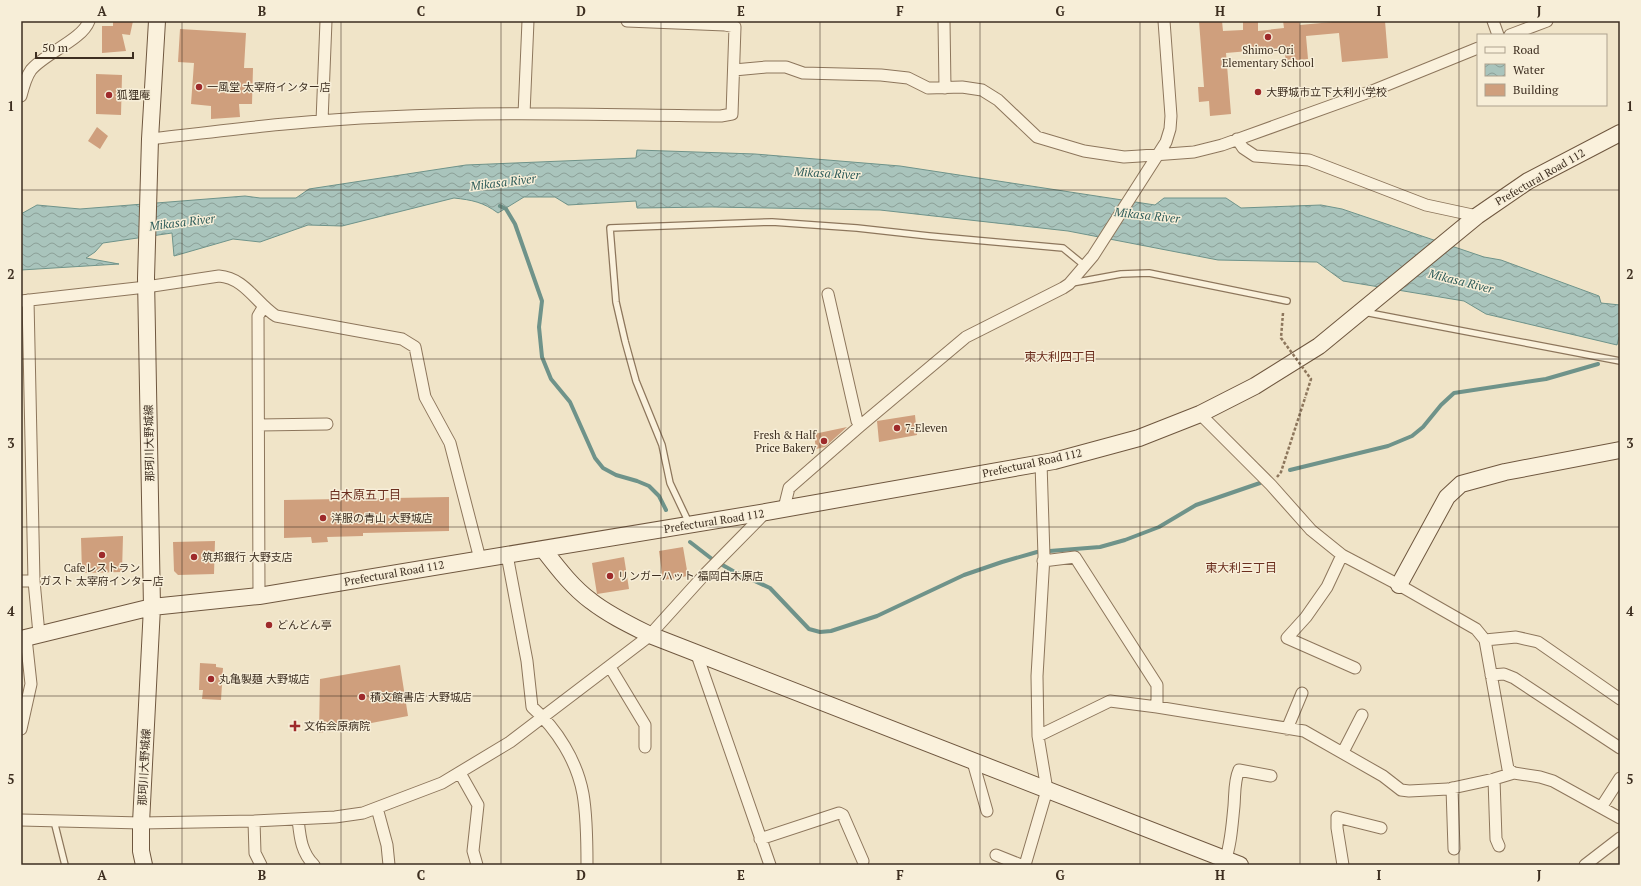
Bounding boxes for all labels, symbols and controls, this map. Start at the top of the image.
text: A [97,2,107,20]
text: B [258,2,266,20]
text: C [417,2,425,20]
text: D [576,2,586,20]
text: E [737,2,745,20]
text: F [896,2,904,20]
text: G [1055,2,1065,20]
text: H [1215,2,1225,20]
text: I [1377,2,1382,20]
text: J [1537,2,1542,20]
marker: Shimo-Ori Elementary School [1263,32,1273,42]
scale bar [36,34,133,60]
legend [1477,34,1607,106]
text: 50 m [42,40,69,55]
text: Road [1513,42,1540,57]
place label: Shimo-Ori Elementary School [1222,43,1314,70]
text: Water [1513,62,1545,77]
place label: 一風堂 太宰府インター店 [207,80,331,94]
marker: 一風堂 太宰府インター店 [194,82,204,92]
text: Building [1513,82,1559,97]
place label: 大野城市立下大利小学校 [1266,85,1387,99]
marker: 大野城市立下大利小学校 [1253,87,1263,97]
place label: 狐狸庵 [117,88,150,102]
marker: 狐狸庵 [104,90,114,100]
text: 1 [7,97,15,115]
text: 1 [1626,97,1634,115]
street label: Prefectural Road 112 [1493,146,1588,208]
water label: Mikasa River [793,164,862,182]
water label: Mikasa River [468,170,538,194]
water label: Mikasa River [1112,204,1182,226]
water label: Mikasa River [147,210,217,234]
text: 2 [7,265,15,283]
water label: Mikasa River [1426,265,1496,297]
text: 2 [1626,265,1634,283]
district label: 東大利四丁目 [1024,349,1096,364]
street label: 那珂川大野城線 [141,404,157,482]
place label: 7-Eleven [905,421,948,435]
marker: 7-Eleven [892,423,902,433]
place label: Fresh & Half Price Bakery [753,428,817,455]
text: 3 [7,434,15,452]
text: 3 [1626,434,1634,452]
marker: Fresh & Half Price Bakery [819,436,829,446]
street label: Prefectural Road 112 [981,446,1083,480]
district label: 白木原五丁目 [329,487,401,502]
street label: Prefectural Road 112 [663,506,765,536]
place label: 洋服の青山 大野城店 [331,511,433,525]
marker: 洋服の青山 大野城店 [318,513,328,523]
marker: Cafeレストラン ガスト 太宰府インター店 [97,550,107,560]
place label: 筑邦銀行 大野支店 [202,550,293,564]
marker: 筑邦銀行 大野支店 [189,552,199,562]
street label: Prefectural Road 112 [343,557,445,589]
district label: 東大利三丁目 [1205,560,1277,575]
place label: Cafeレストラン ガスト 太宰府インター店 [40,561,164,588]
place label: リンガーハット 福岡白木原店 [618,569,763,583]
marker: リンガーハット 福岡白木原店 [605,571,615,581]
text: 4 [7,602,15,620]
text: 4 [1626,602,1634,620]
place label: どんどん亭 [277,618,332,632]
marker: どんどん亭 [264,620,274,630]
place label: 丸亀製麺 大野城店 [219,672,310,686]
marker: 丸亀製麺 大野城店 [206,674,216,684]
place label: 積文館書店 大野城店 [370,690,472,704]
marker: 積文館書店 大野城店 [357,692,367,702]
place label: 文佑会原病院 [304,719,370,733]
marker: 文佑会原病院 [289,720,301,732]
street label: 那珂川大野城線 [135,728,153,806]
text: 5 [7,770,15,788]
text: 5 [1626,770,1634,788]
text: A [97,866,107,884]
text: B [258,866,266,884]
text: C [417,866,425,884]
text: D [576,866,586,884]
text: E [737,866,745,884]
text: F [896,866,904,884]
text: G [1055,866,1065,884]
text: H [1215,866,1225,884]
text: I [1377,866,1382,884]
text: J [1537,866,1542,884]

